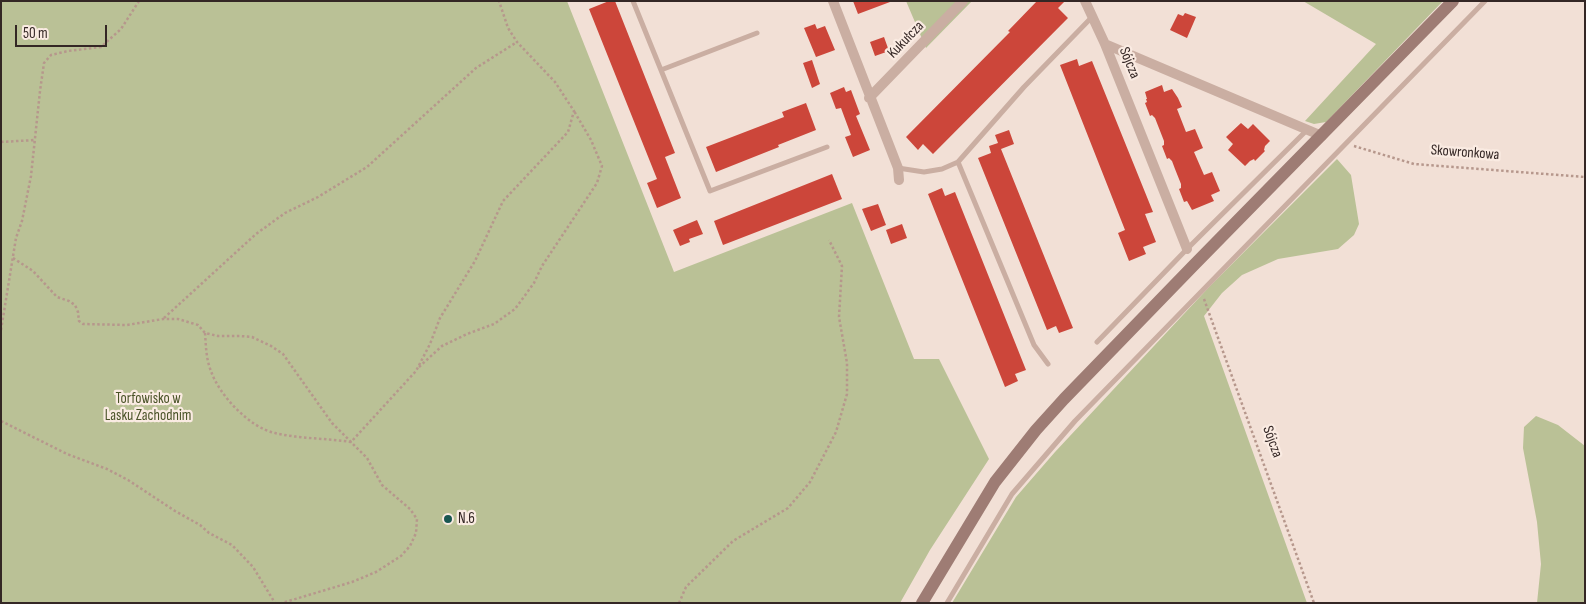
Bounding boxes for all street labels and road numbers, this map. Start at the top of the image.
street label: Kukułcza [884,18,928,62]
street label: Sójcza [1115,45,1143,81]
street label: Skowronkowa [1430,142,1500,164]
street label: Sójcza [1258,424,1286,460]

